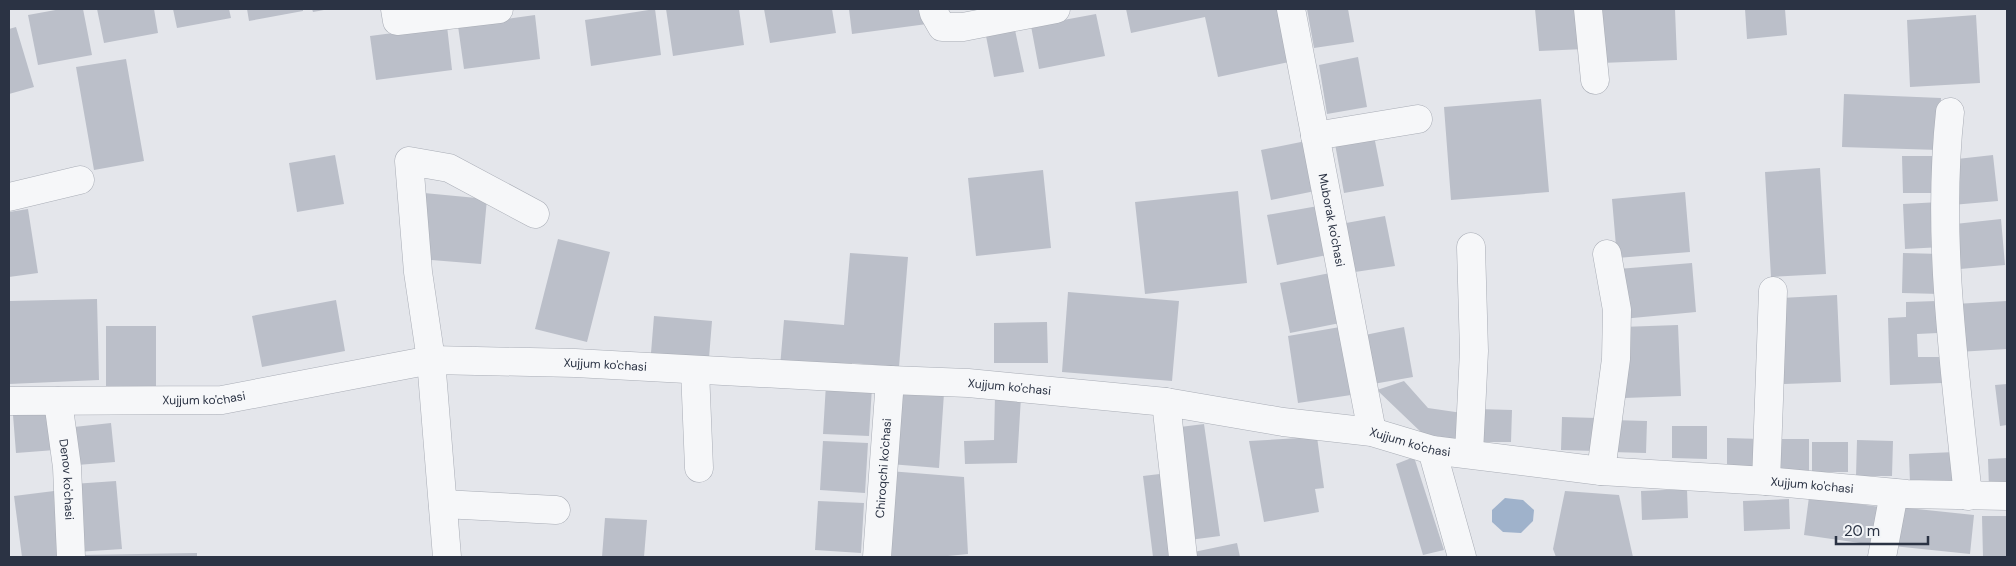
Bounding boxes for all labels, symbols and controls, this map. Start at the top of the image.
street label: Muborak ko'chasi [1315,172,1348,268]
street label: Xujjum ko'chasi [563,355,647,375]
street label: Xujjum ko'chasi [967,375,1052,399]
street label: Xujjum ko'chasi [162,388,247,408]
street label: Chiroqchi ko'chasi [872,418,895,519]
street label: Xujjum ko'chasi [1368,424,1451,460]
street label: Denov ko'chasi [55,438,77,520]
street label: Xujjum ko'chasi [1770,473,1854,497]
scale bar [1836,514,1928,546]
text: 20 m [1844,521,1880,541]

